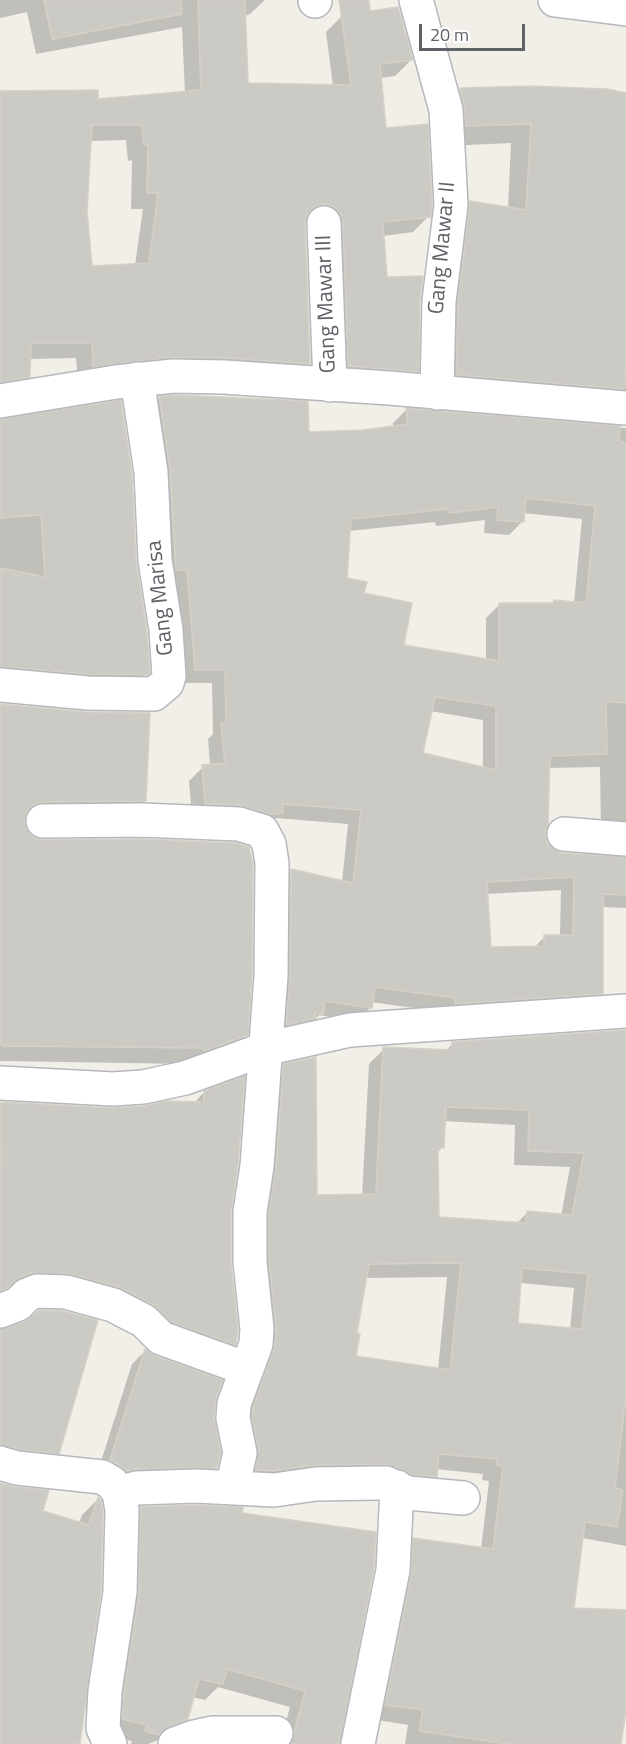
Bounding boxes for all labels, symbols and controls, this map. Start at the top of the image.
scale bar [422,12,528,50]
text: 20 m [430,21,469,48]
street label: Gang Mawar II [424,181,462,315]
street label: Gang Mawar III [311,234,343,374]
street label: Gang Marisa [142,539,180,657]

